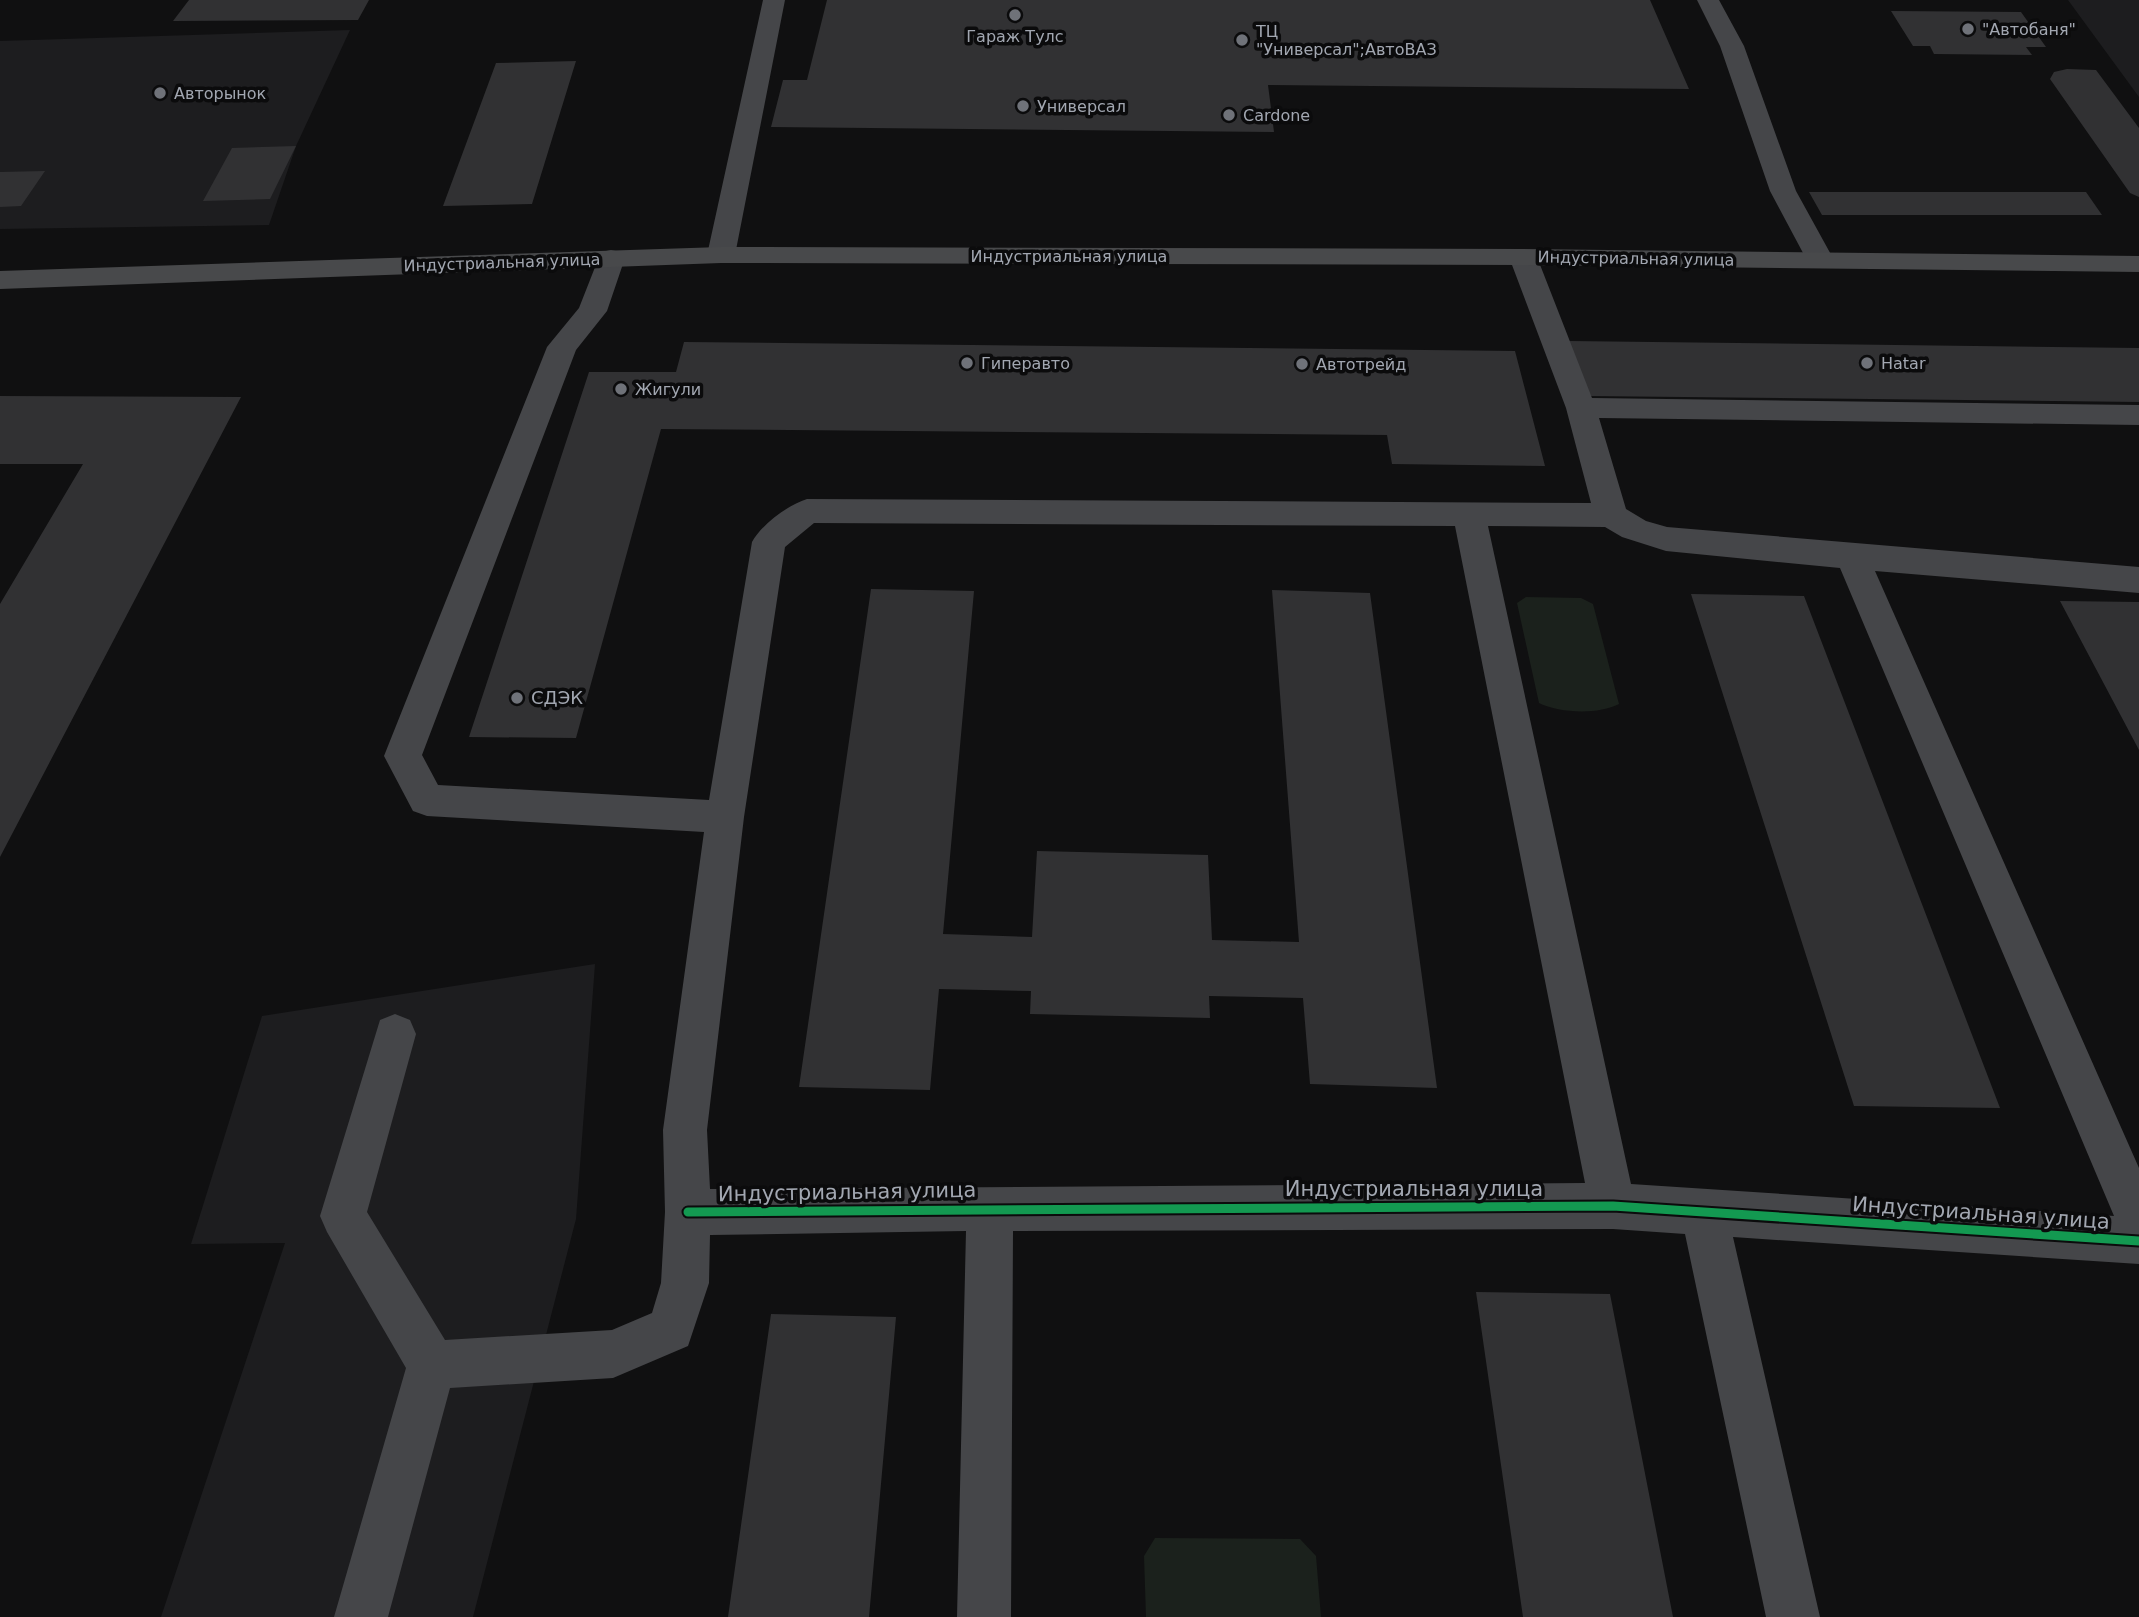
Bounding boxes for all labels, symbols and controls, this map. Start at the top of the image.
marker: Гараж Тулс [1007,7,1023,23]
place label: "Автобаня" [1982,20,2076,39]
marker: "Автобаня" [1960,21,1976,37]
place label: ТЦ "Универсал";АвтоВАЗ [1255,22,1437,59]
place label: Гараж Тулс [966,27,1064,46]
marker: ТЦ "Универсал";АвтоВАЗ [1234,32,1250,48]
place label: Авторынок [174,84,267,103]
marker: Авторынок [152,85,168,101]
place label: Универсал [1037,97,1126,116]
marker: Универсал [1015,98,1031,114]
place label: Cardone [1243,106,1310,125]
marker: Cardone [1221,107,1237,123]
street label: Индустриальная улица [971,247,1167,266]
street label: Индустриальная улица [1537,247,1735,270]
street label: Индустриальная улица [403,250,601,275]
place label: Гиперавто [981,354,1070,373]
place label: Hatar [1881,354,1926,373]
marker: Гиперавто [959,355,975,371]
place label: Автотрейд [1316,355,1406,374]
marker: Hatar [1859,355,1875,371]
marker: Автотрейд [1294,356,1310,372]
place label: Жигули [635,380,701,399]
marker: Жигули [613,381,629,397]
place label: СДЭК [531,687,583,708]
marker: СДЭК [509,690,525,706]
street label: Индустриальная улица [1285,1177,1543,1201]
street label: Индустриальная улица [718,1178,976,1206]
street label: Индустриальная улица [1851,1192,2111,1234]

